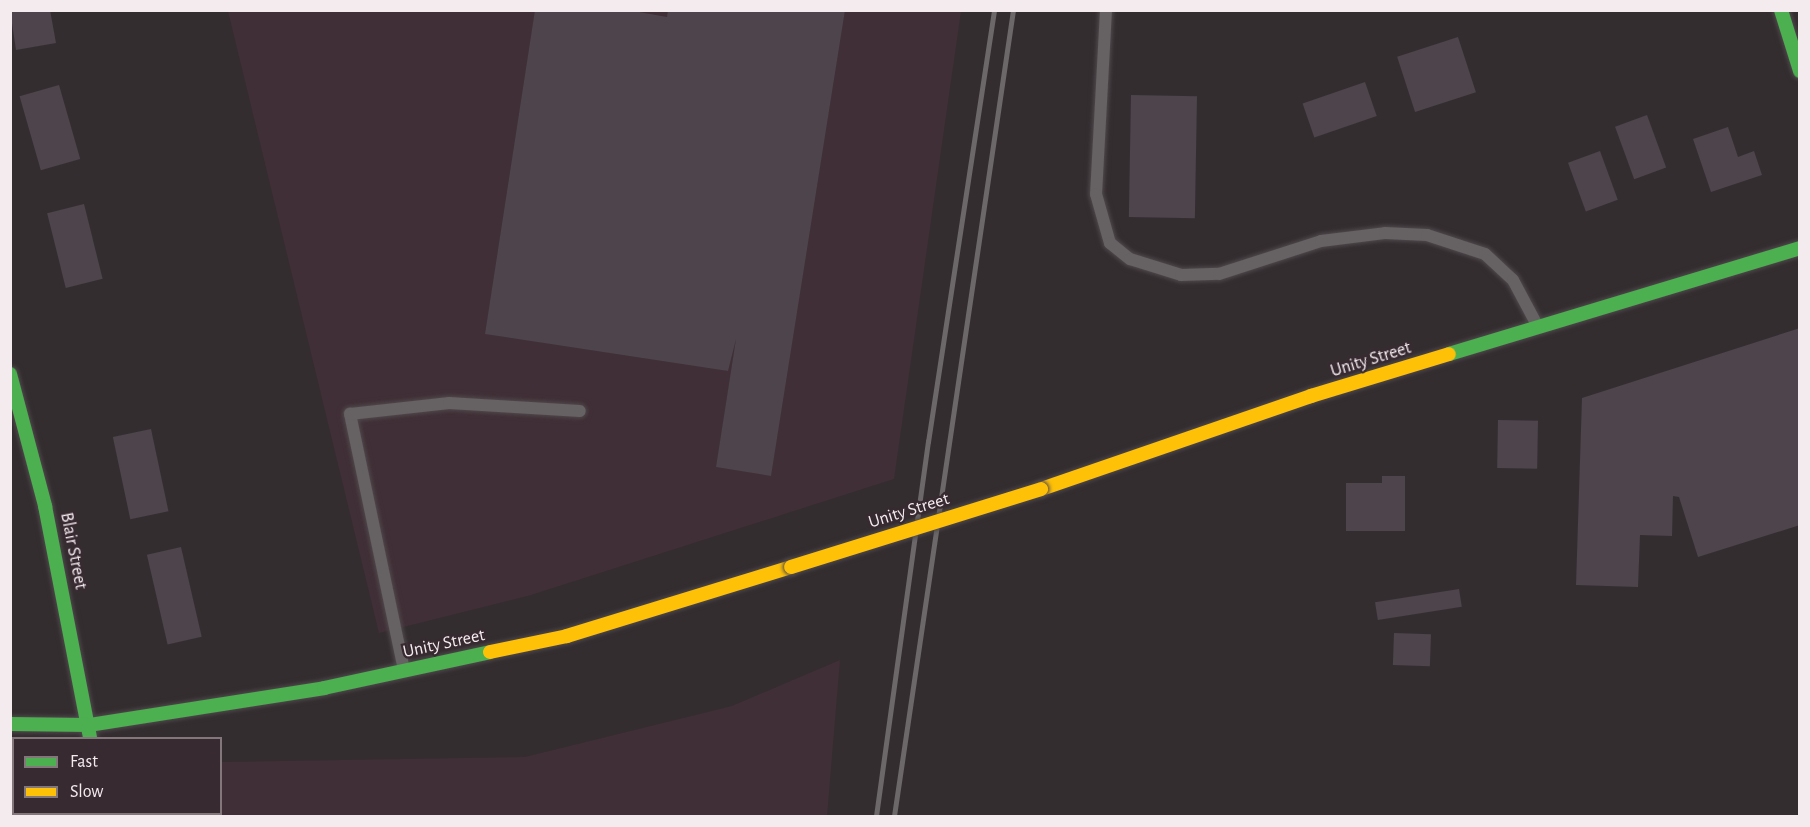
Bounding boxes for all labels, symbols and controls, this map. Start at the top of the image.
street label: Unity Street [1328,337,1414,383]
street label: Unity Street [866,488,952,534]
street label: Blair Street [55,511,91,591]
street label: Unity Street [401,625,487,663]
legend [12,737,222,815]
text: Fast [70,753,98,771]
text: Slow [70,783,103,801]

